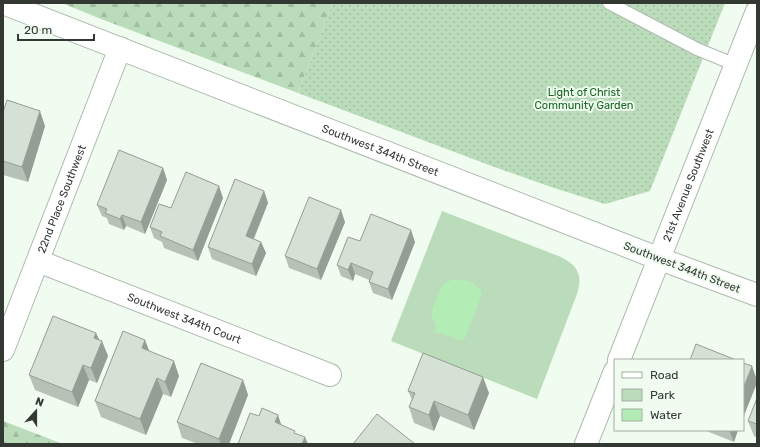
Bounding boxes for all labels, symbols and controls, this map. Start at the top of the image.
scale bar [18,16,94,42]
text: 20 m [24,23,52,37]
park label: Light of Christ Community Garden [535,86,633,112]
street label: Southwest 344th Street [320,122,441,179]
street label: 21st Avenue Southwest [660,126,717,244]
street label: 22nd Place Southwest [35,142,89,255]
street label: Southwest 344th Street [622,239,743,296]
street label: Southwest 344th Court [125,291,243,347]
legend [614,359,744,431]
text: Road [650,368,678,382]
text: Park [650,388,676,402]
north arrow [16,391,56,431]
text: N [33,395,46,410]
text: Water [650,408,682,422]

